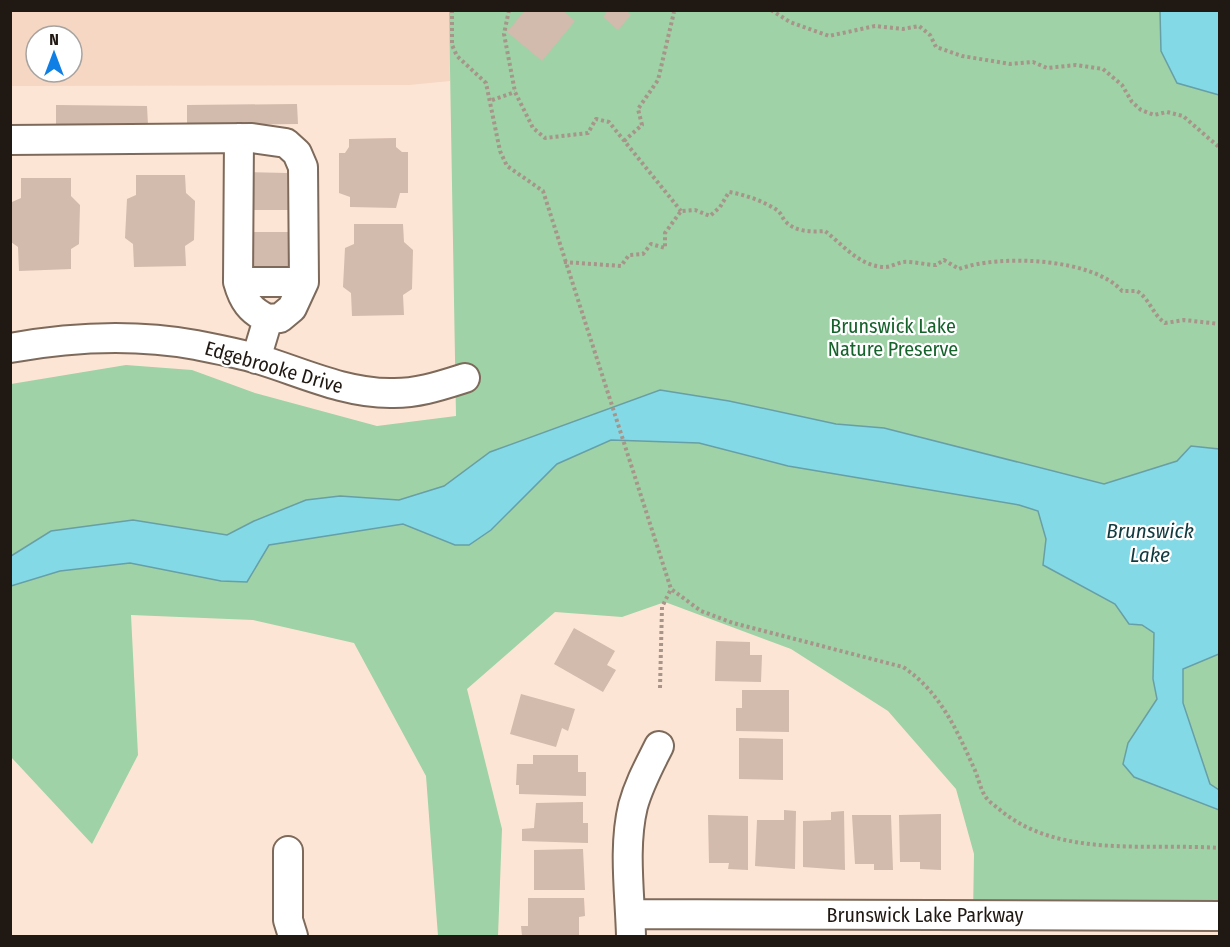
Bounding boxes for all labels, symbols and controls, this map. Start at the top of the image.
north arrow [24,24,84,84]
text: N [49,30,59,49]
park label: Brunswick Lake Nature Preserve [828,314,958,361]
street label: Edgebrooke Drive [202,336,346,398]
water label: Brunswick Lake [1106,518,1194,568]
street label: Brunswick Lake Parkway [826,903,1024,927]

